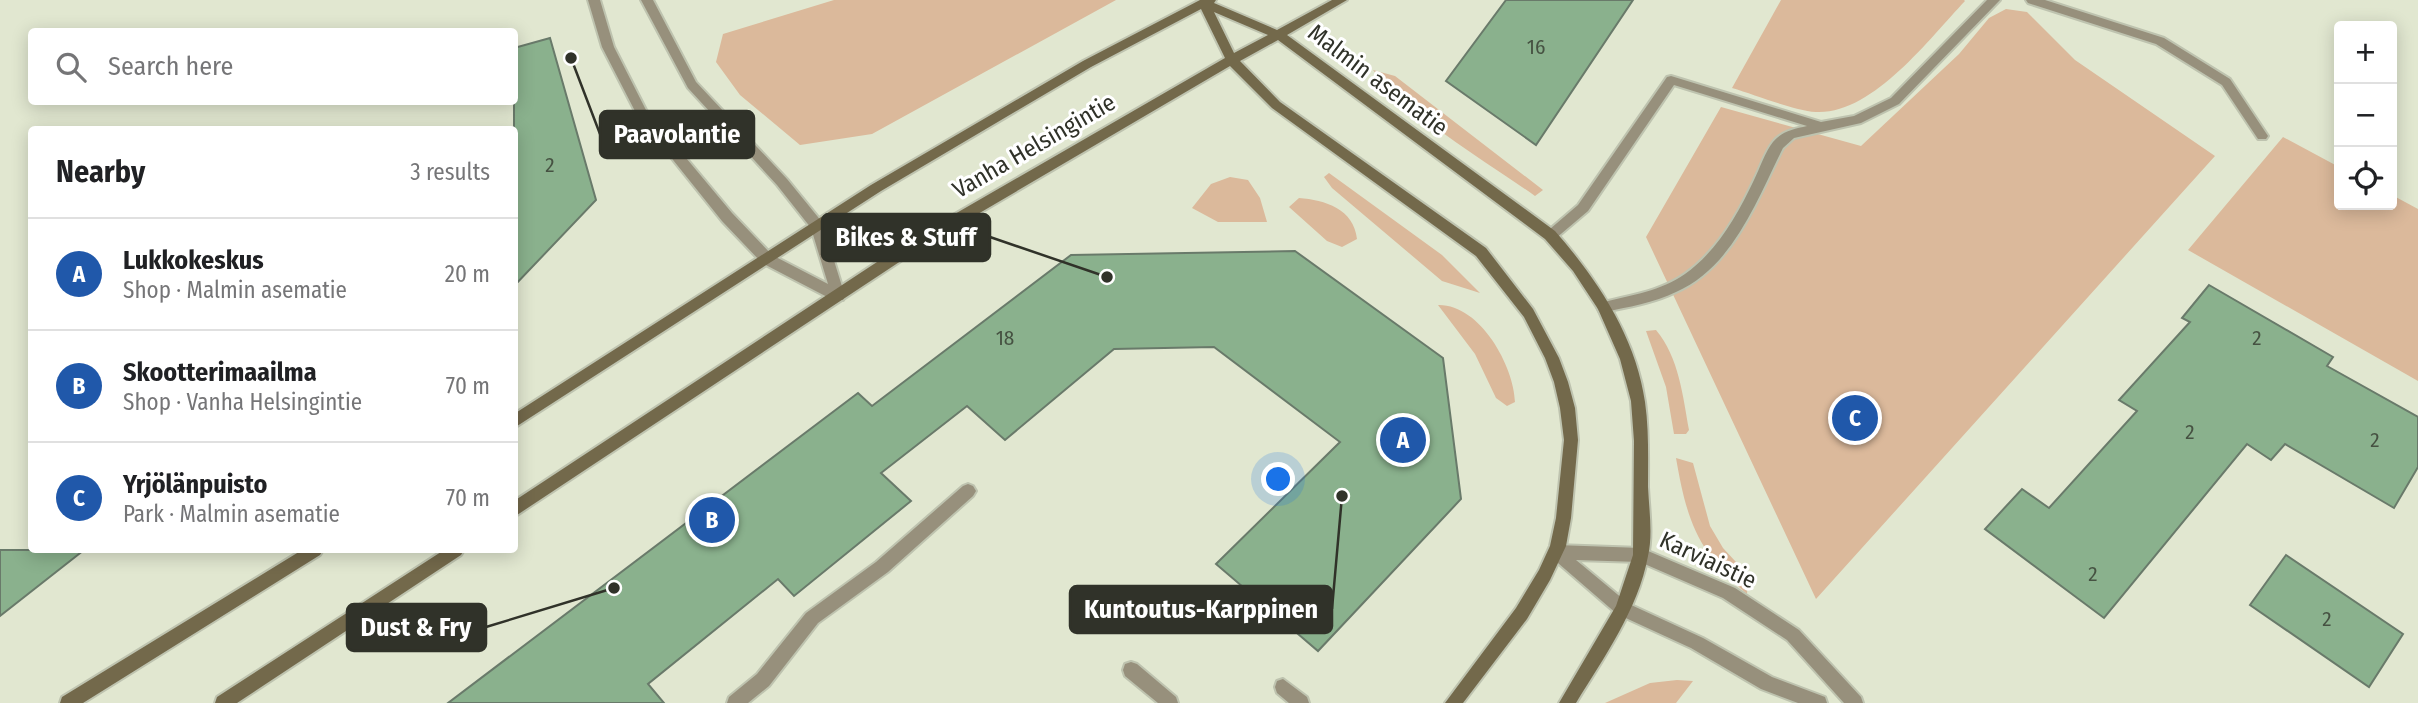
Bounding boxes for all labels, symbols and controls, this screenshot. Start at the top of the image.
street label: Malmin asematie [1303,18,1453,142]
map controls [2334,21,2397,210]
button: + [2334,21,2397,84]
search box [28,28,518,105]
house number: 16 [1527,34,1545,60]
icon: search [52,48,90,86]
text: Search here [108,51,233,82]
button: − [2334,84,2397,147]
street label: Vanha Helsingintie [948,88,1120,204]
callout: Paavolantie [600,111,754,158]
text: Paavolantie [614,119,740,150]
button: locate [2334,147,2397,210]
house number: 2 [545,152,555,178]
text: Nearby [56,154,145,190]
text: 3 results [410,158,490,186]
callout: Bikes & Stuff [822,214,990,261]
text: Bikes & Stuff [836,222,979,253]
text: Lukkokeskus [123,245,264,276]
text: A [73,260,85,288]
text: 20 m [445,260,490,288]
text: Shop · Malmin asematie [123,276,347,304]
house number: 18 [996,325,1014,351]
house number: 2 [2252,325,2262,351]
text: Skootterimaailma [123,357,317,388]
text: B [73,372,85,400]
text: 70 m [446,372,490,400]
text: Shop · Vanha Helsingintie [123,388,362,416]
pin: C [1832,392,1878,444]
pin: A [1380,414,1426,466]
house number: 2 [2185,419,2195,445]
house number: 2 [2370,427,2380,453]
your location [1261,462,1295,496]
text: Yrjölänpuisto [123,469,267,500]
text: C [73,484,85,512]
text: 70 m [446,484,490,512]
pin: B [689,494,735,546]
text: Park · Malmin asematie [123,500,340,528]
street label: Karviaistie [1655,526,1761,594]
house number: 2 [2088,561,2098,587]
callout: Kuntoutus-Karppinen [1070,586,1332,633]
text: Kuntoutus-Karppinen [1084,594,1318,625]
callout: Dust & Fry [347,604,486,651]
house number: 2 [2322,606,2332,632]
text: Dust & Fry [361,612,472,643]

